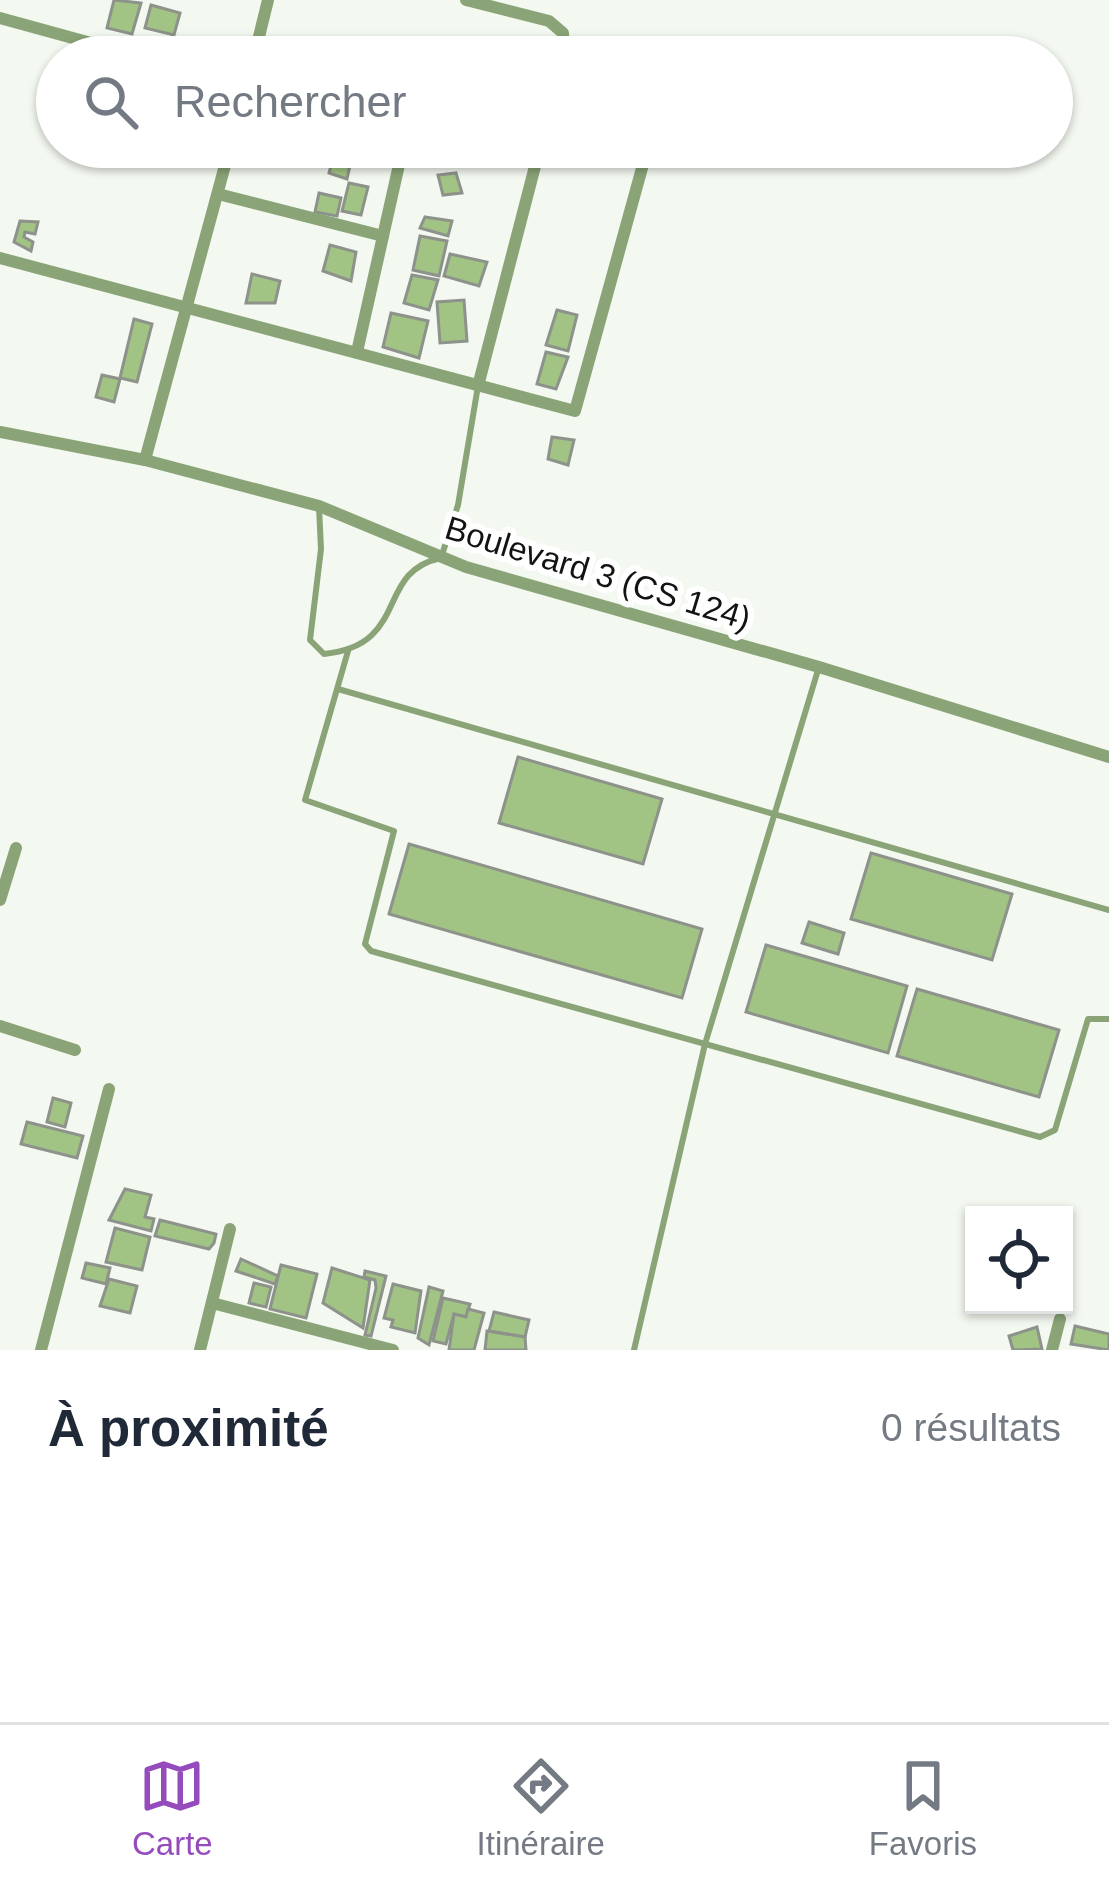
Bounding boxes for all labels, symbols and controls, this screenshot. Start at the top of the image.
search box [36,36,1073,168]
icon: search [78,69,144,135]
text: Rechercher [174,76,407,127]
street label: Boulevard 3 (CS 124) [441,509,755,637]
map controls [965,1206,1073,1314]
button: locate [965,1206,1073,1314]
text: À proximité [48,1400,329,1457]
text: 0 résultats [881,1406,1061,1449]
tab: Carte [132,1753,213,1863]
tab: Itinéraire [477,1753,605,1863]
tab: Favoris [869,1753,977,1863]

